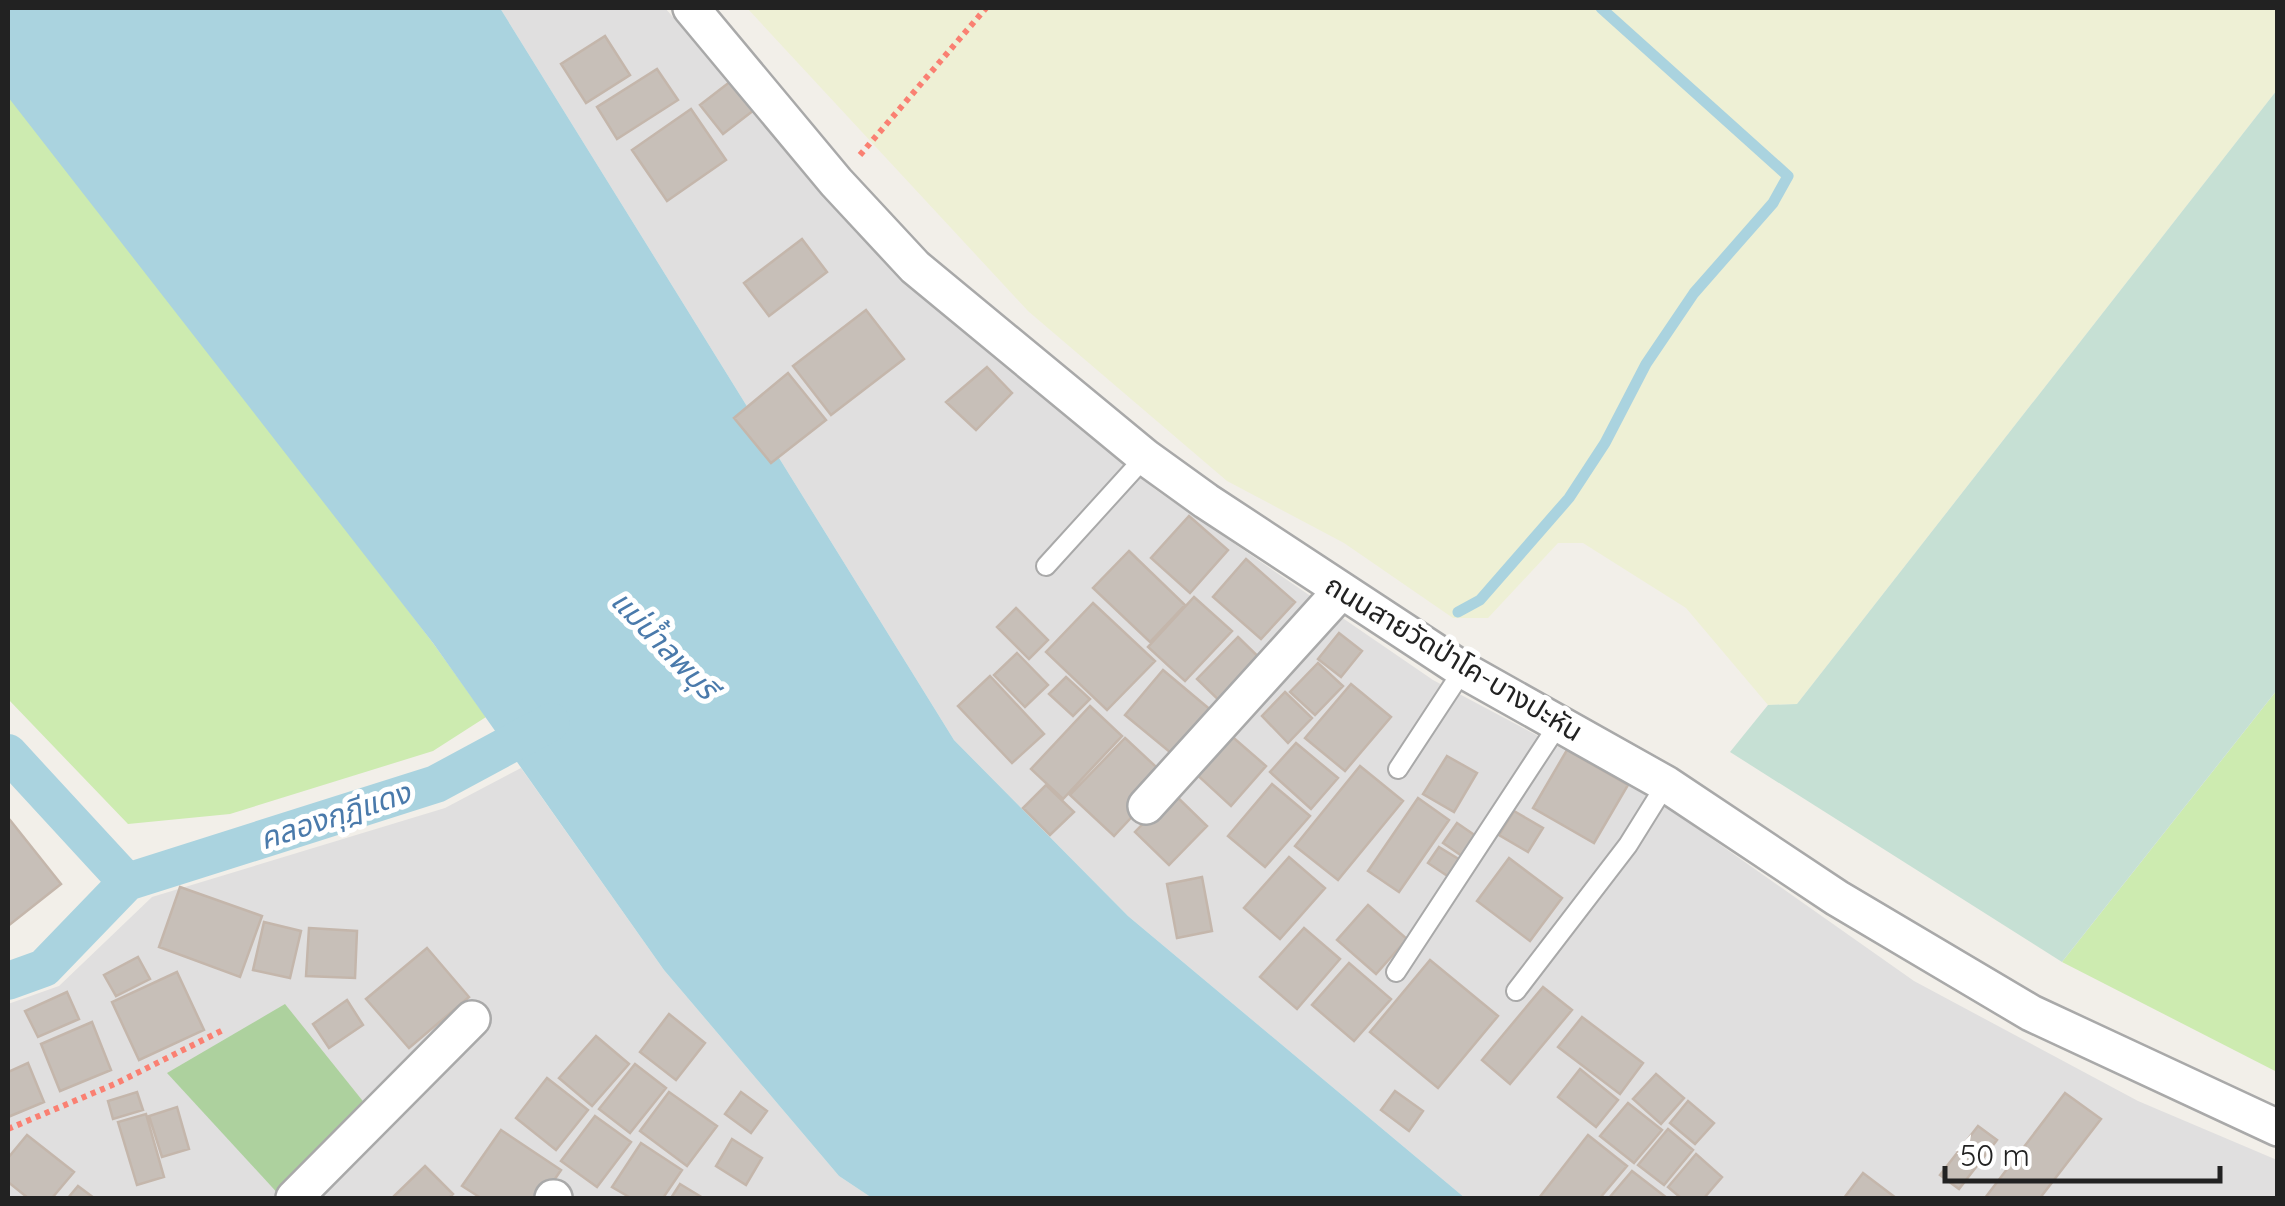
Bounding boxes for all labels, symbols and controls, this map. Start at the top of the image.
street label: ถนนสายวัดป่าโค-บางปะหัน [1319,567,1589,748]
water label: แม่น้ำลพบุรี [604,581,730,711]
water label: คลองกุฎีแดง [254,772,417,857]
scale bar [1945,1121,2220,1183]
text: 50 m [1960,1136,2030,1174]

